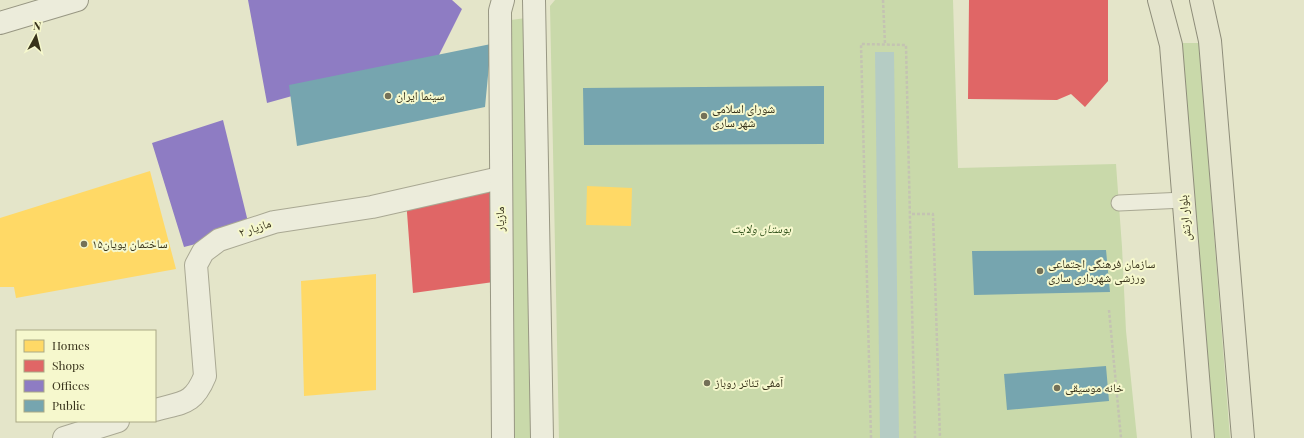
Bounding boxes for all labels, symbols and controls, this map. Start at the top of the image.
north arrow [16,16,56,56]
text: N [32,18,42,34]
place label: سینما ایران [396,87,445,103]
marker: سینما ایران [383,91,393,101]
place label: شورای اسلامی شهر ساری [712,100,775,130]
marker: شورای اسلامی شهر ساری [699,111,709,121]
street label: بلوار ارتش [1174,194,1194,242]
street label: مازیار [491,206,507,233]
street label: مازیار ۲ [236,214,273,240]
park label: بوستان ولایت [731,220,792,237]
place label: ساختمان پویان۱۵ [92,235,168,251]
marker: ساختمان پویان۱۵ [79,239,89,249]
place label: سازمان فرهنگی اجتماعی ورزشی شهرداری ساری [1048,255,1156,285]
marker: سازمان فرهنگی اجتماعی ورزشی شهرداری ساری [1035,266,1045,276]
legend [16,330,156,422]
text: Homes [52,337,90,353]
text: Shops [52,357,84,373]
place label: آمفی تئاتر روباز [714,374,784,390]
text: Offices [52,377,89,393]
marker: آمفی تئاتر روباز [702,378,712,388]
place label: خانه موسیقی [1065,379,1124,395]
marker: خانه موسیقی [1052,383,1062,393]
text: Public [52,397,86,413]

